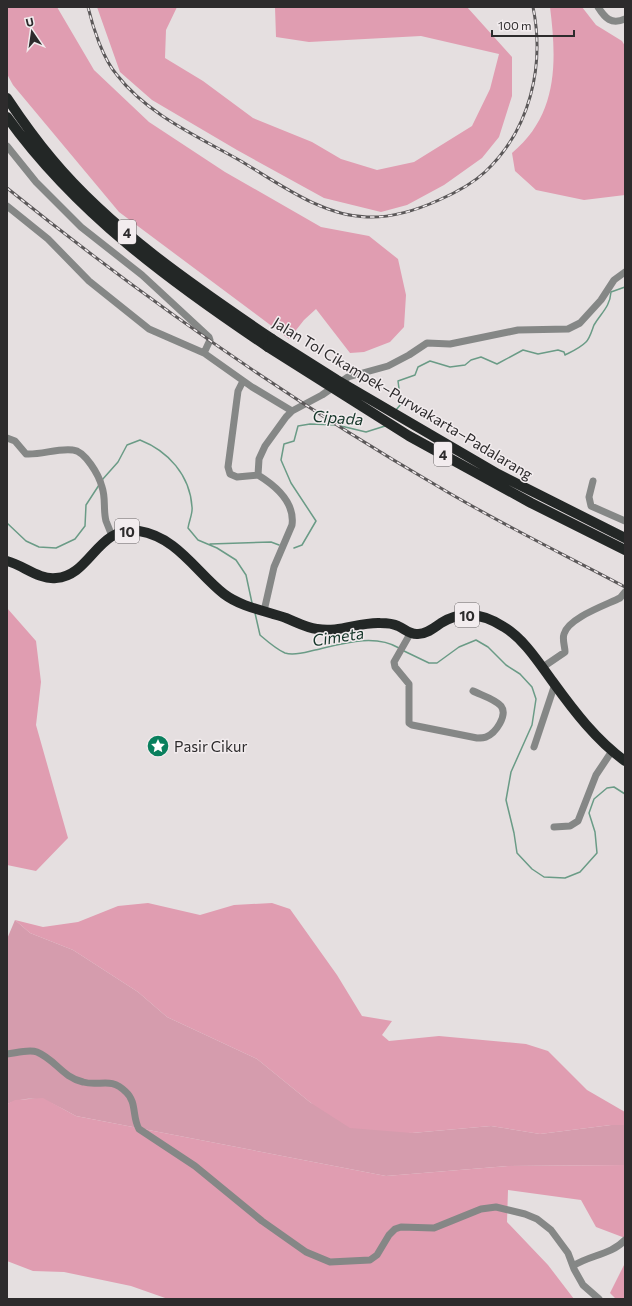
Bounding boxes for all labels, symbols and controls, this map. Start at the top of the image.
north arrow [12,12,52,52]
scale bar [492,12,574,38]
text: U [24,15,35,29]
text: 100 m [498,18,532,32]
road number: 4 [118,220,136,244]
street label: Jalan Tol Cikampek–Purwakarta–Padalarang [270,313,536,483]
water label: Cipada [312,406,364,428]
road number: 4 [434,442,452,466]
road number: 10 [115,519,139,543]
road number: 10 [455,603,479,627]
water label: Cimeta [311,623,365,649]
place icon: Pasir Cikur [145,733,171,759]
place label: Pasir Cikur [174,737,247,755]

